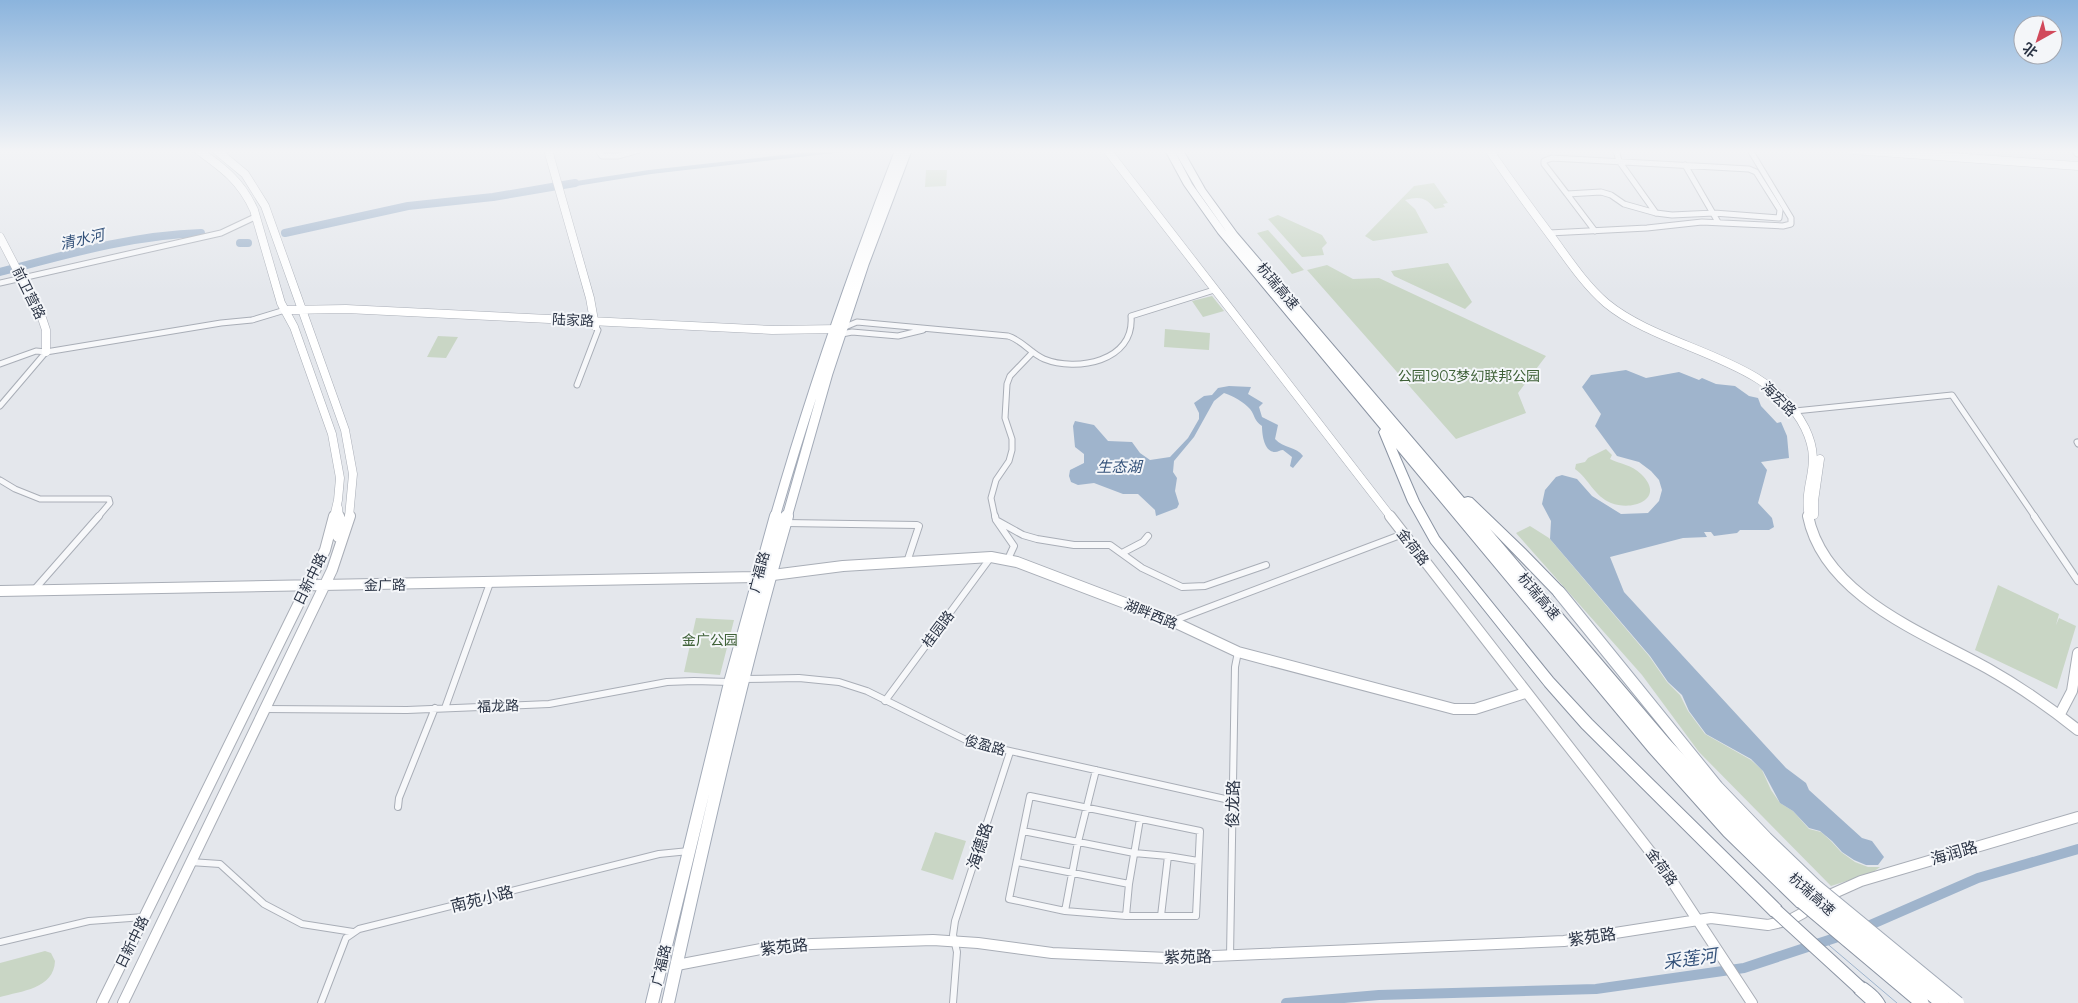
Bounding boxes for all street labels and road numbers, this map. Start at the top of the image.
street label: 杭瑞高速 [1253,259,1303,313]
street label: 前卫营路 [9,264,49,322]
street label: 陆家路 [552,310,594,330]
street label: 海宏路 [1758,378,1800,420]
street label: 金荷路 [1393,525,1433,569]
street label: 广福路 [745,549,773,595]
street label: 日新中路 [290,550,330,608]
street label: 杭瑞高速 [1514,569,1564,623]
street label: 金广路 [364,576,406,594]
street label: 湖畔西路 [1122,595,1180,633]
street label: 桂园路 [918,607,958,651]
street label: 福龙路 [477,696,519,716]
street label: 俊盈路 [962,731,1008,759]
street label: 俊龙路 [1223,780,1243,828]
street label: 海德路 [964,820,996,872]
street label: 海润路 [1928,837,1980,869]
street label: 金荷路 [1642,845,1682,889]
street label: 杭瑞高速 [1785,869,1839,919]
street label: 南苑小路 [449,882,515,916]
street label: 日新中路 [112,913,152,971]
street label: 紫苑路 [1567,924,1617,950]
street label: 紫苑路 [759,935,809,959]
street label: 广福路 [647,942,675,988]
street label: 紫苑路 [1164,947,1212,967]

